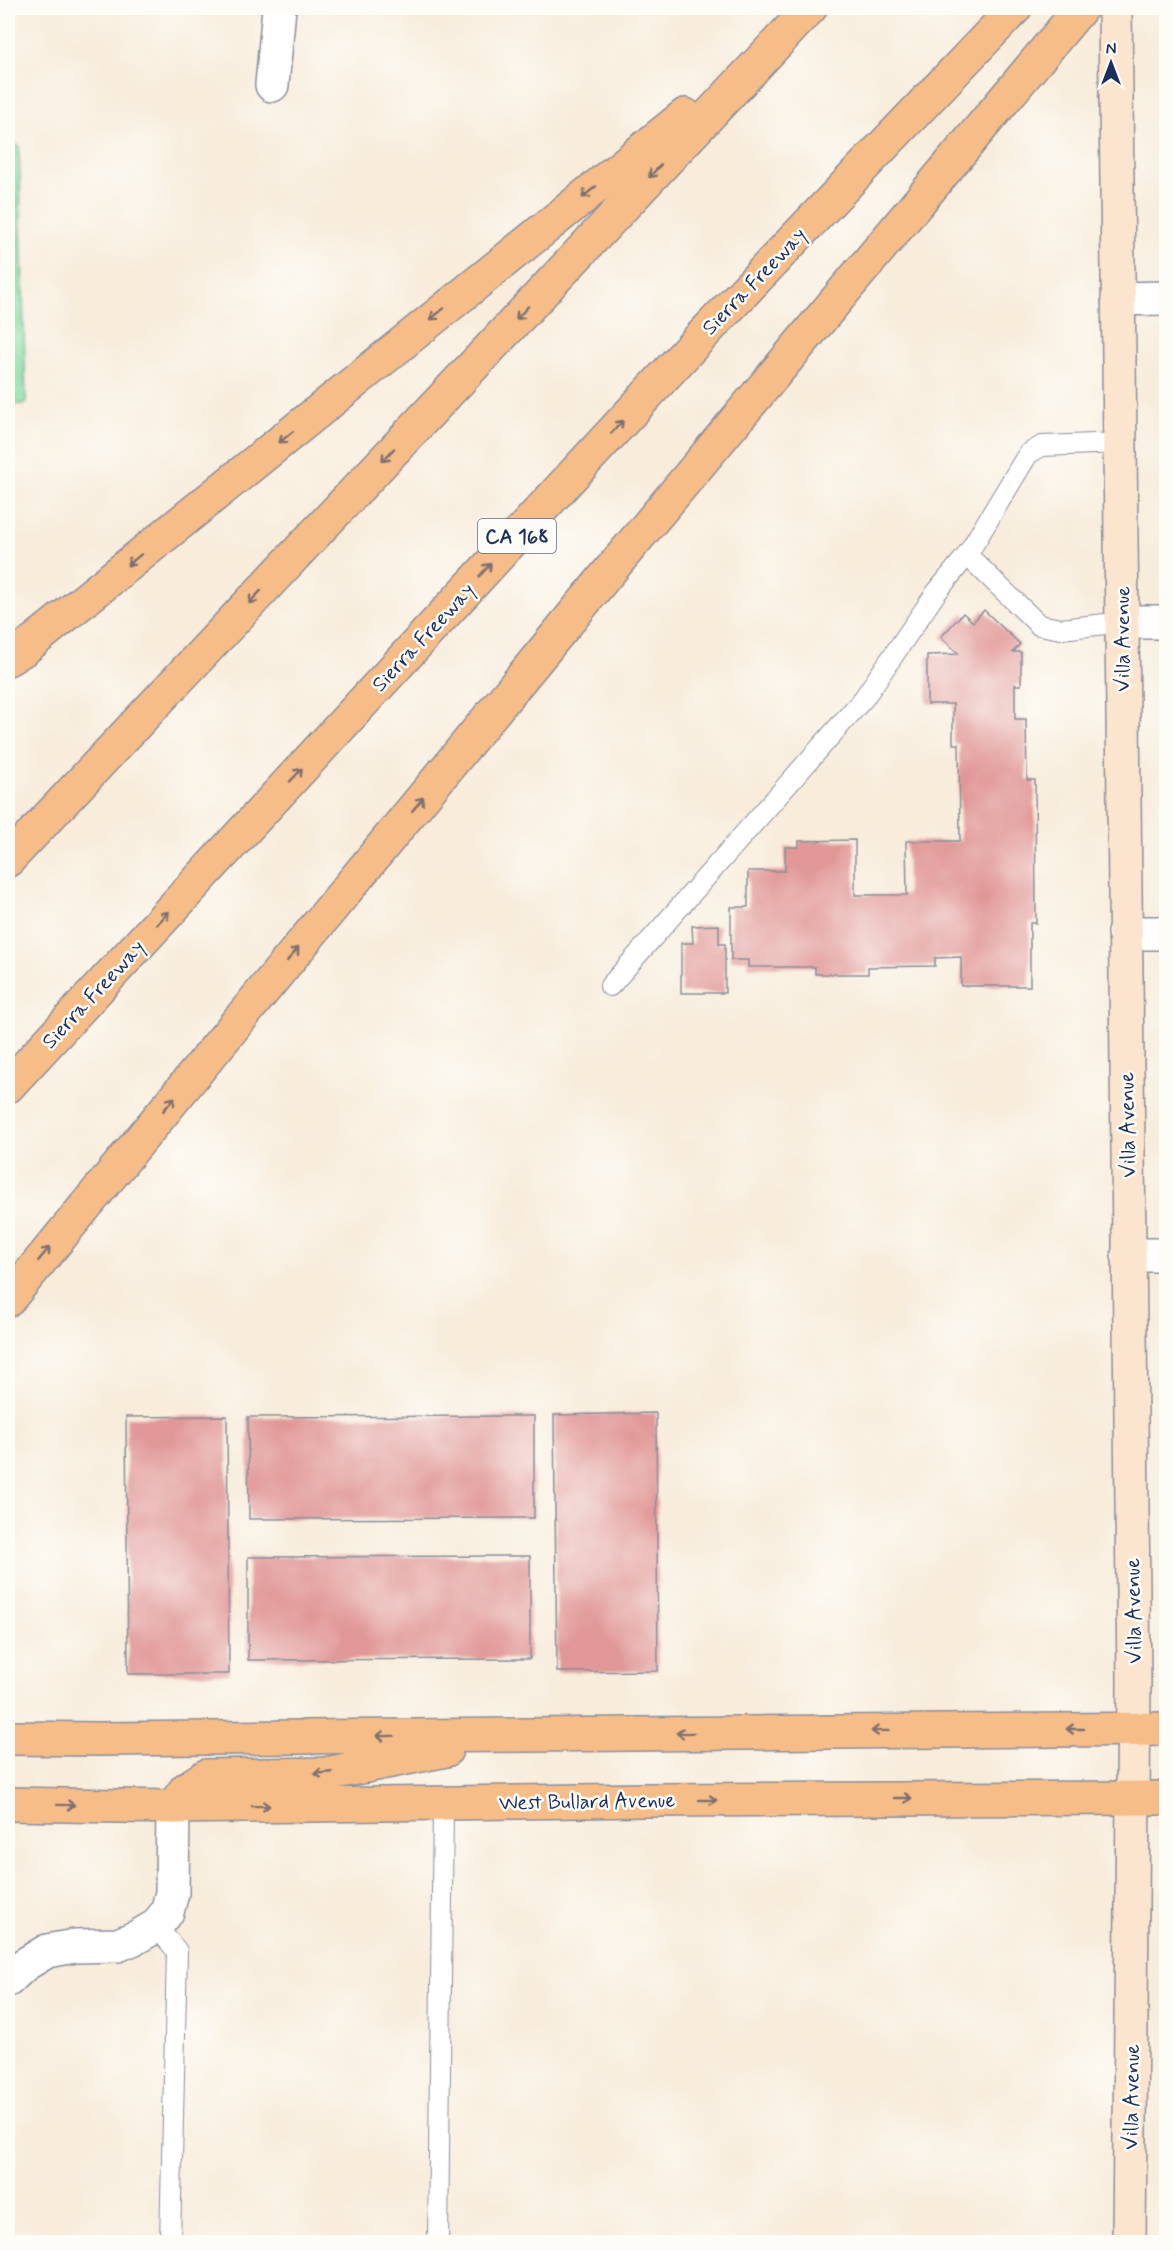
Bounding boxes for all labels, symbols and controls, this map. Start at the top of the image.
north arrow [1081,33,1141,93]
text: N [1106,39,1116,60]
one-way arrow [648,163,662,178]
one-way arrow [581,185,597,198]
street label: Sierra Freeway [696,222,813,342]
one-way arrow [514,305,529,320]
one-way arrow [430,308,446,321]
one-way arrow [610,420,624,435]
one-way arrow [279,430,294,444]
one-way arrow [381,447,395,462]
road number: CA 168 [478,519,556,553]
one-way arrow [126,553,142,566]
one-way arrow [478,563,492,578]
street label: Sierra Freeway [366,577,482,698]
street label: Villa Avenue [1109,586,1137,692]
one-way arrow [247,589,262,604]
one-way arrow [288,768,302,783]
one-way arrow [411,796,424,812]
one-way arrow [156,911,170,926]
street label: Sierra Freeway [36,934,152,1055]
one-way arrow [286,947,300,962]
street label: Villa Avenue [1113,1072,1143,1178]
one-way arrow [162,1096,175,1112]
one-way arrow [38,1246,51,1262]
street label: Villa Avenue [1119,1558,1149,1664]
one-way arrow [1066,1723,1086,1735]
one-way arrow [871,1725,891,1737]
one-way arrow [676,1727,696,1739]
one-way arrow [376,1730,396,1742]
one-way arrow [313,1768,333,1779]
street label: West Bullard Avenue [499,1786,676,1818]
one-way arrow [892,1792,912,1804]
one-way arrow [697,1794,717,1805]
one-way arrow [55,1799,75,1811]
one-way arrow [250,1800,270,1812]
street label: Villa Avenue [1117,2044,1147,2150]

